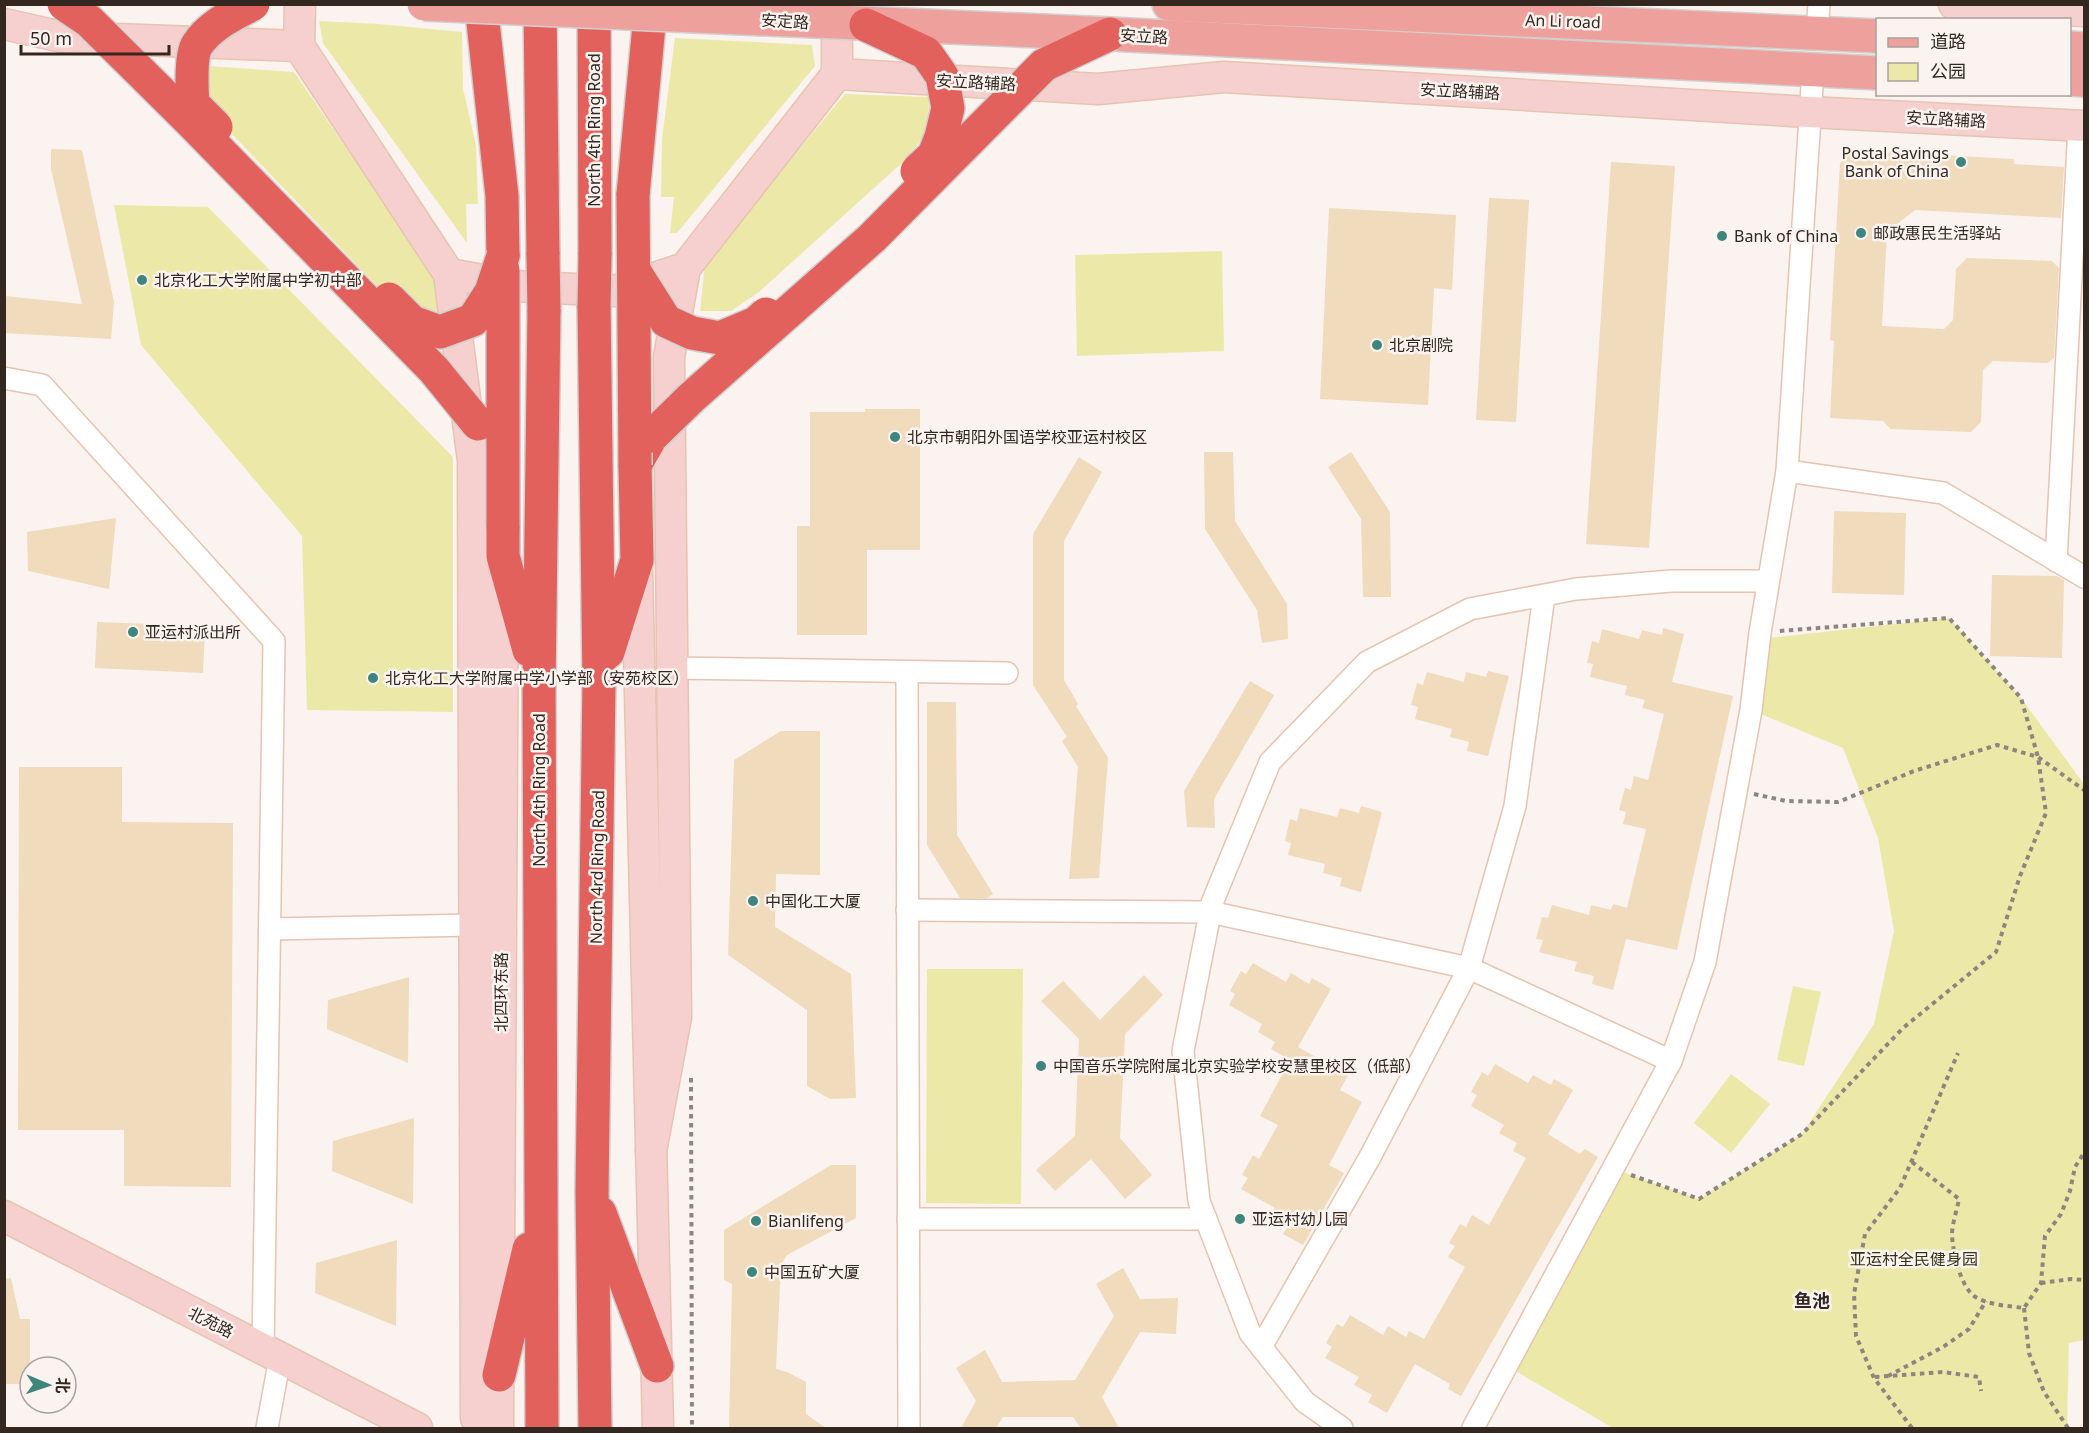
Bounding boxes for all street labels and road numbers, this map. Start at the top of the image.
street label: 安定路 [760,9,810,33]
street label: An Li road [1525,9,1601,33]
street label: 安立路 [1119,24,1169,48]
street label: North 4th Ring Road [583,53,605,207]
street label: 安立路辅路 [935,69,1017,95]
street label: 安立路辅路 [1419,78,1501,104]
street label: 安立路辅路 [1905,106,1987,132]
street label: North 4th Ring Road [528,713,550,867]
street label: North 4rd Ring Road [585,790,609,944]
street label: 北四环东路 [490,952,512,1032]
street label: 北苑路 [185,1301,237,1343]

